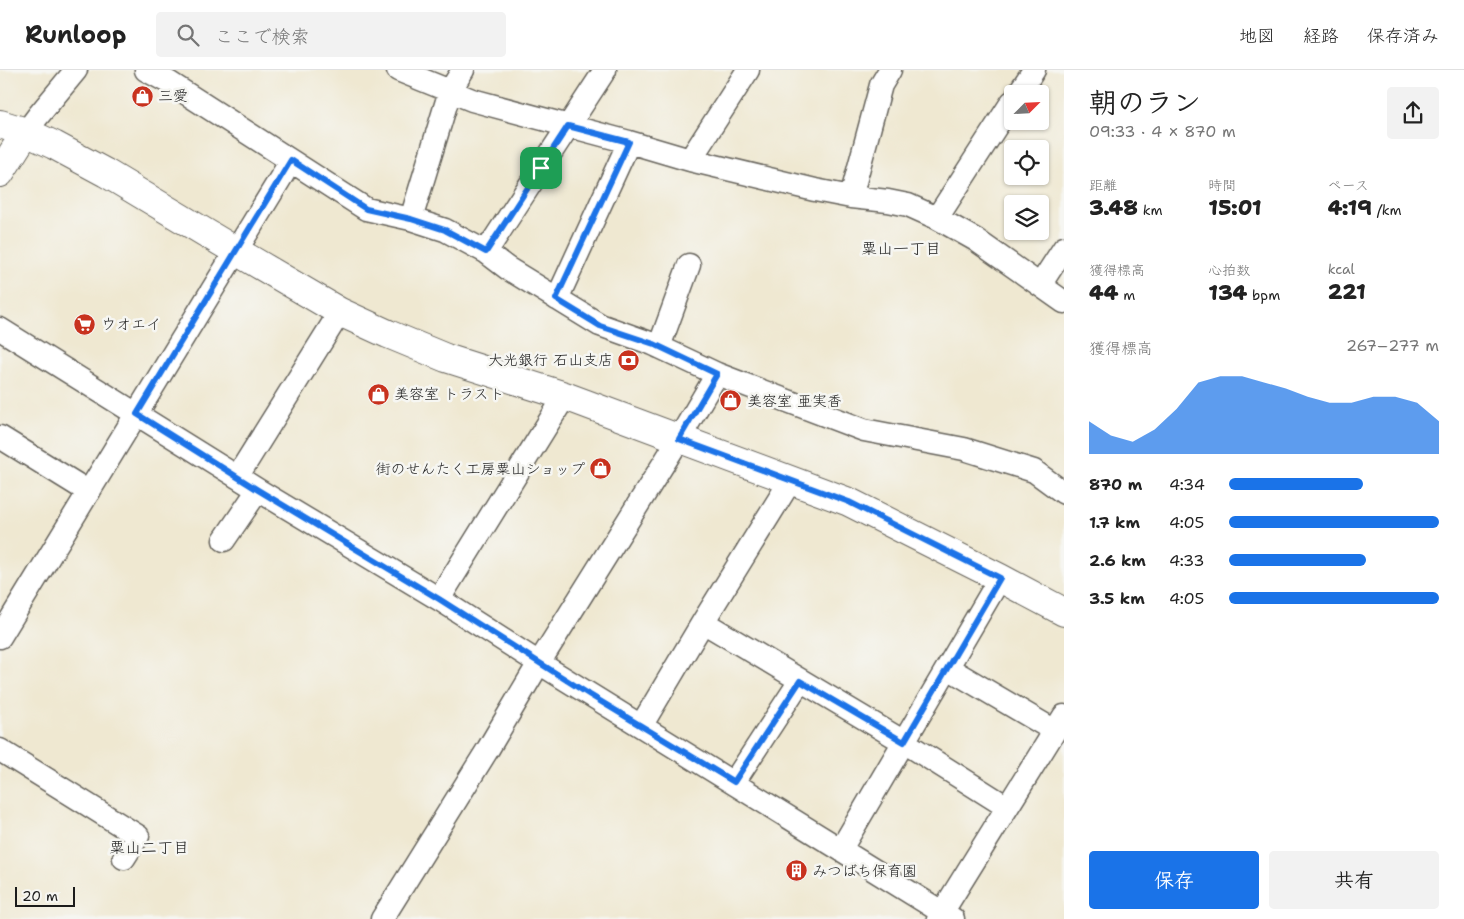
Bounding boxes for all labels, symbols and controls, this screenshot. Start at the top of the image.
search box [156,12,506,57]
text: Runloop [25,19,126,51]
icon: search [174,21,202,49]
text: ここで検索 [214,24,309,49]
text: 地図 [1239,24,1275,48]
text: 経路 [1303,24,1339,48]
text: 保存済み [1367,24,1439,48]
text: 朝のラン [1089,83,1201,121]
shop icon: 三愛 [130,84,154,108]
north arrow [1004,85,1049,130]
map controls [1004,85,1049,240]
place label: 三愛 [158,86,188,106]
button: share [1387,87,1439,139]
text: 09:33 · 4 × 870 m [1089,121,1236,142]
button: locate [1004,140,1049,185]
pin [520,147,562,189]
icon: arrive [527,154,555,182]
text: 距離 [1089,176,1117,194]
text: 時間 [1208,176,1236,194]
text: ペース [1328,176,1369,194]
text: 3.48 [1089,194,1138,222]
text: 15:01 [1208,194,1262,222]
text: 4:19 [1328,194,1372,222]
button: layers [1004,195,1049,240]
text: km [1138,201,1162,219]
text: /km [1372,201,1402,219]
district label: 粟山一丁目 [861,238,941,259]
text: kcal [1328,260,1355,278]
text: 獲得標高 [1089,261,1145,279]
text: 心拍数 [1208,261,1250,279]
text: 221 [1328,278,1366,306]
text: 44 [1089,279,1119,307]
text: 134 [1208,279,1247,307]
text: m [1119,286,1135,304]
text: bpm [1247,286,1280,304]
supermarket icon: ウオエイ [73,312,97,336]
place label: ウオエイ [101,314,161,334]
text: 267–277 m [1346,335,1439,356]
text: 獲得標高 [1089,338,1153,359]
bank icon: 大光銀行 石山支店 [617,348,641,372]
place label: 大光銀行 石山支店 [488,350,613,370]
shop icon: 美容室 トラスト [366,382,390,406]
place label: 美容室 トラスト [394,384,505,404]
shop icon: 美容室 亜実香 [719,389,743,413]
place label: 美容室 亜実香 [747,391,842,411]
shop icon: 街のせんたく工房粟山ショップ [589,457,613,481]
place label: 街のせんたく工房粟山ショップ [376,459,585,479]
text: 870 m [1089,474,1142,495]
text: 4:34 [1169,474,1205,495]
text: 1.7 km [1089,512,1140,533]
text: 4:05 [1169,512,1204,533]
text: 2.6 km [1089,550,1146,571]
text: 4:33 [1169,550,1205,571]
text: 3.5 km [1089,588,1145,609]
text: 4:05 [1169,588,1204,609]
district label: 粟山二丁目 [109,837,189,858]
button: 保存 [1089,851,1259,909]
button: 共有 [1269,851,1439,909]
building icon: みつばち保育園 [784,859,808,883]
place label: みつばち保育園 [812,861,917,881]
scale bar [15,884,75,907]
text: 20 m [22,887,58,905]

